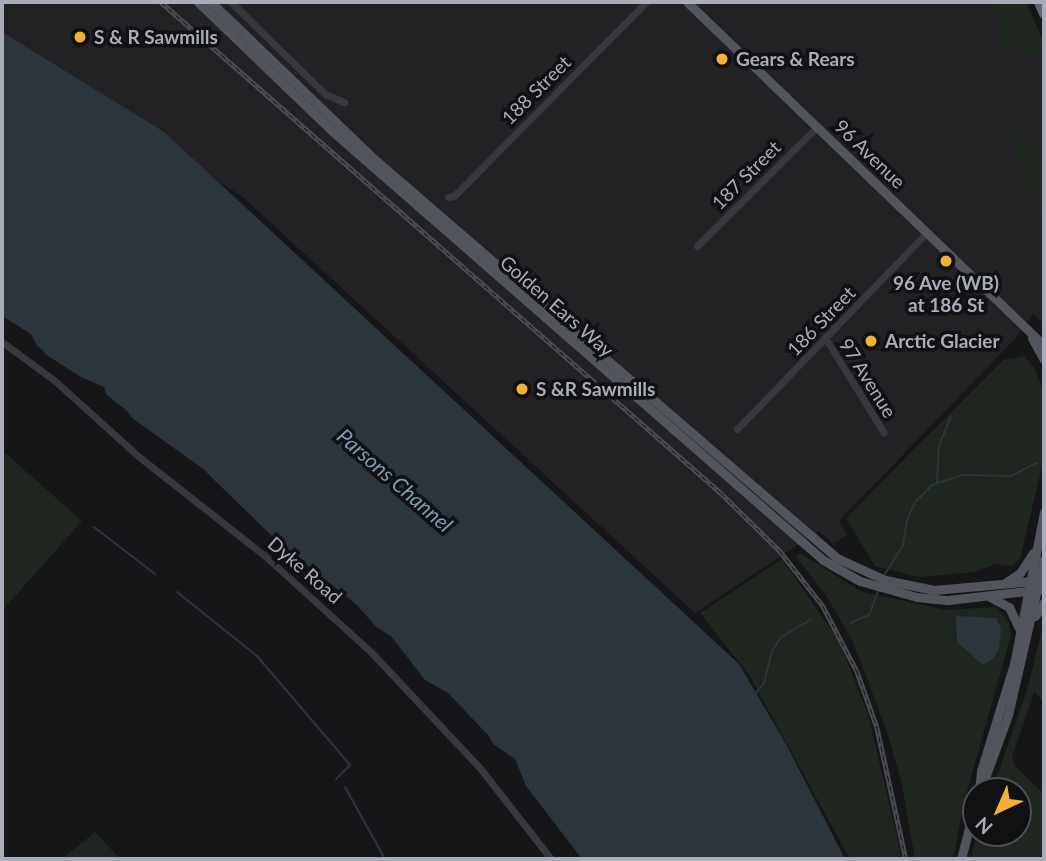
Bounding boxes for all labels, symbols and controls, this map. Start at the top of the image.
place label: S & R Sawmills [94,26,218,48]
marker: S & R Sawmills [72,29,88,45]
place label: Gears & Rears [736,48,855,70]
street label: 188 Street [497,51,575,129]
marker: Gears & Rears [714,51,730,67]
street label: 96 Avenue [830,115,910,193]
street label: 187 Street [707,136,785,214]
street label: Golden Ears Way [496,250,618,362]
marker: 96 Ave (WB) at 186 St [938,253,954,269]
place label: 96 Ave (WB) at 186 St [893,272,999,316]
street label: 186 Street [782,281,860,361]
place label: Arctic Glacier [885,330,999,352]
marker: Arctic Glacier [863,333,879,349]
street label: 97 Avenue [835,334,901,422]
place label: S &R Sawmills [536,378,655,400]
marker: S &R Sawmills [514,381,530,397]
water label: Parsons Channel [332,423,458,537]
street label: Dyke Road [263,532,347,608]
north arrow [962,777,1032,847]
text: N [970,813,997,839]

